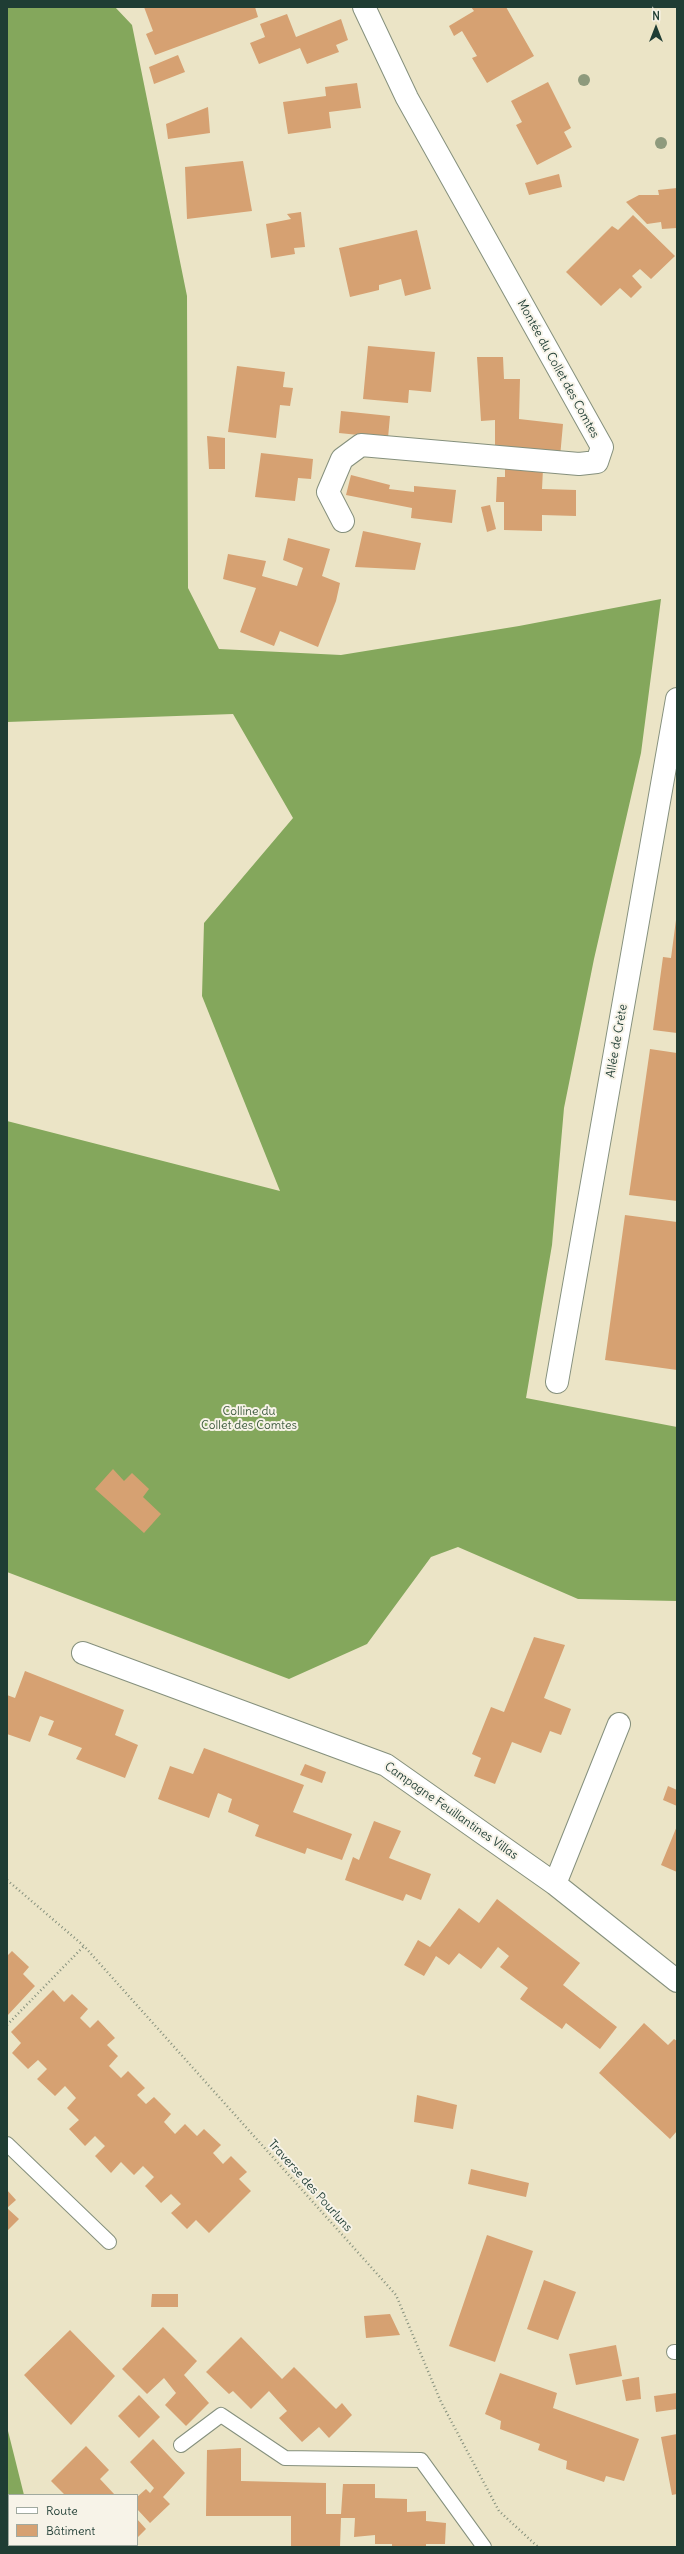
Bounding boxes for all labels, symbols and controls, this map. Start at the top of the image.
north arrow [636,8,676,48]
text: N [652,9,660,23]
street label: Montée du Collet des Comtes [514,297,602,441]
street label: Allée de Crète [603,1003,631,1079]
park label: Colline du Collet des Comtes [201,1405,297,1433]
street label: Campagne Feuillantines Villas [382,1759,520,1863]
street label: Traverse des Pourluns [265,2137,355,2235]
legend [8,2494,138,2546]
text: Route [46,2503,78,2518]
text: Bâtiment [46,2523,95,2538]

